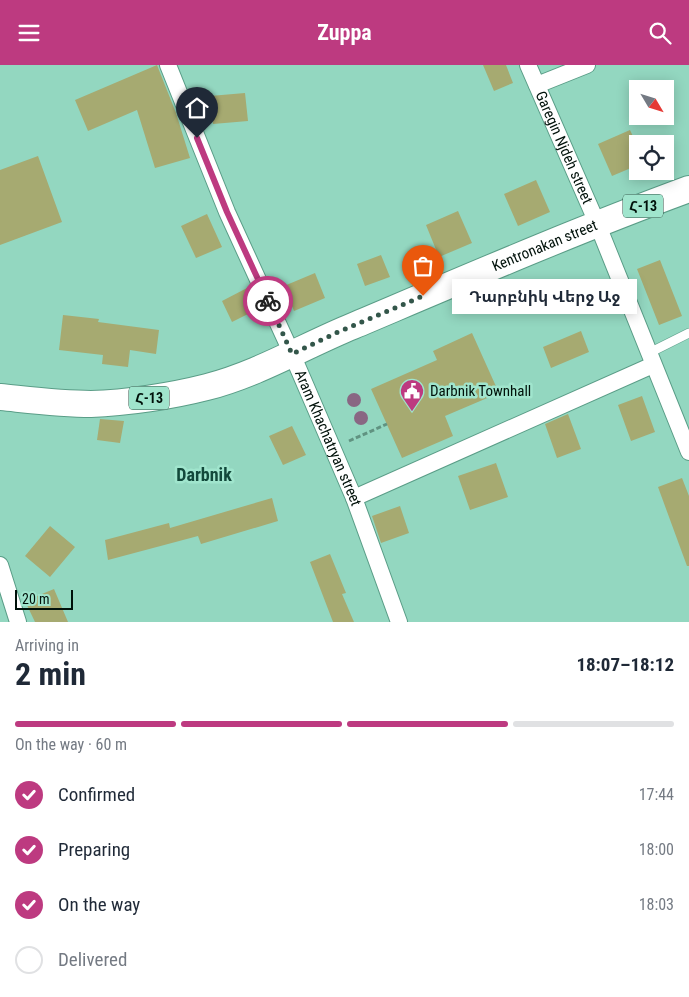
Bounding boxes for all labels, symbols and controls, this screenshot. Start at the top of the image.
icon: menu [15,19,43,47]
icon: search [646,19,674,47]
text: Zuppa [317,20,372,45]
north arrow [629,80,674,125]
map controls [629,80,674,180]
pin [176,87,218,138]
street label: Garegin Njdeh street [532,88,597,207]
icon: home [183,94,211,122]
button: locate [629,135,674,180]
road number: Հ-13 [623,195,663,217]
street label: Kentronakan street [489,216,600,275]
pin [402,245,444,296]
icon: bag [409,252,437,280]
courier [243,276,293,326]
callout: Դարբնիկ Վերջ Աջ [453,279,638,313]
icon: bike [254,287,282,315]
text: Դարբնիկ Վերջ Աջ [469,287,620,306]
street label: Aram Khachatryan street [291,367,365,508]
public building icon: Darbnik Townhall [399,378,425,412]
place label: Darbnik Townhall [430,382,531,400]
road number: Հ-13 [129,387,169,409]
district label: Darbnik [176,464,232,485]
scale bar [15,587,72,610]
text: 20 m [22,591,50,607]
text: Arriving in [15,636,79,655]
text: 18:07–18:12 [576,653,674,676]
text: 2 min [15,655,86,693]
text: On the way · 60 m [15,735,127,754]
icon: check [15,781,43,809]
text: Confirmed [58,783,135,806]
text: 17:44 [639,785,674,804]
icon: check [15,836,43,864]
text: Preparing [58,838,130,861]
text: 18:00 [639,840,674,859]
icon: check [15,891,43,919]
text: On the way [58,893,140,916]
text: 18:03 [639,895,674,914]
text: Delivered [58,948,127,971]

